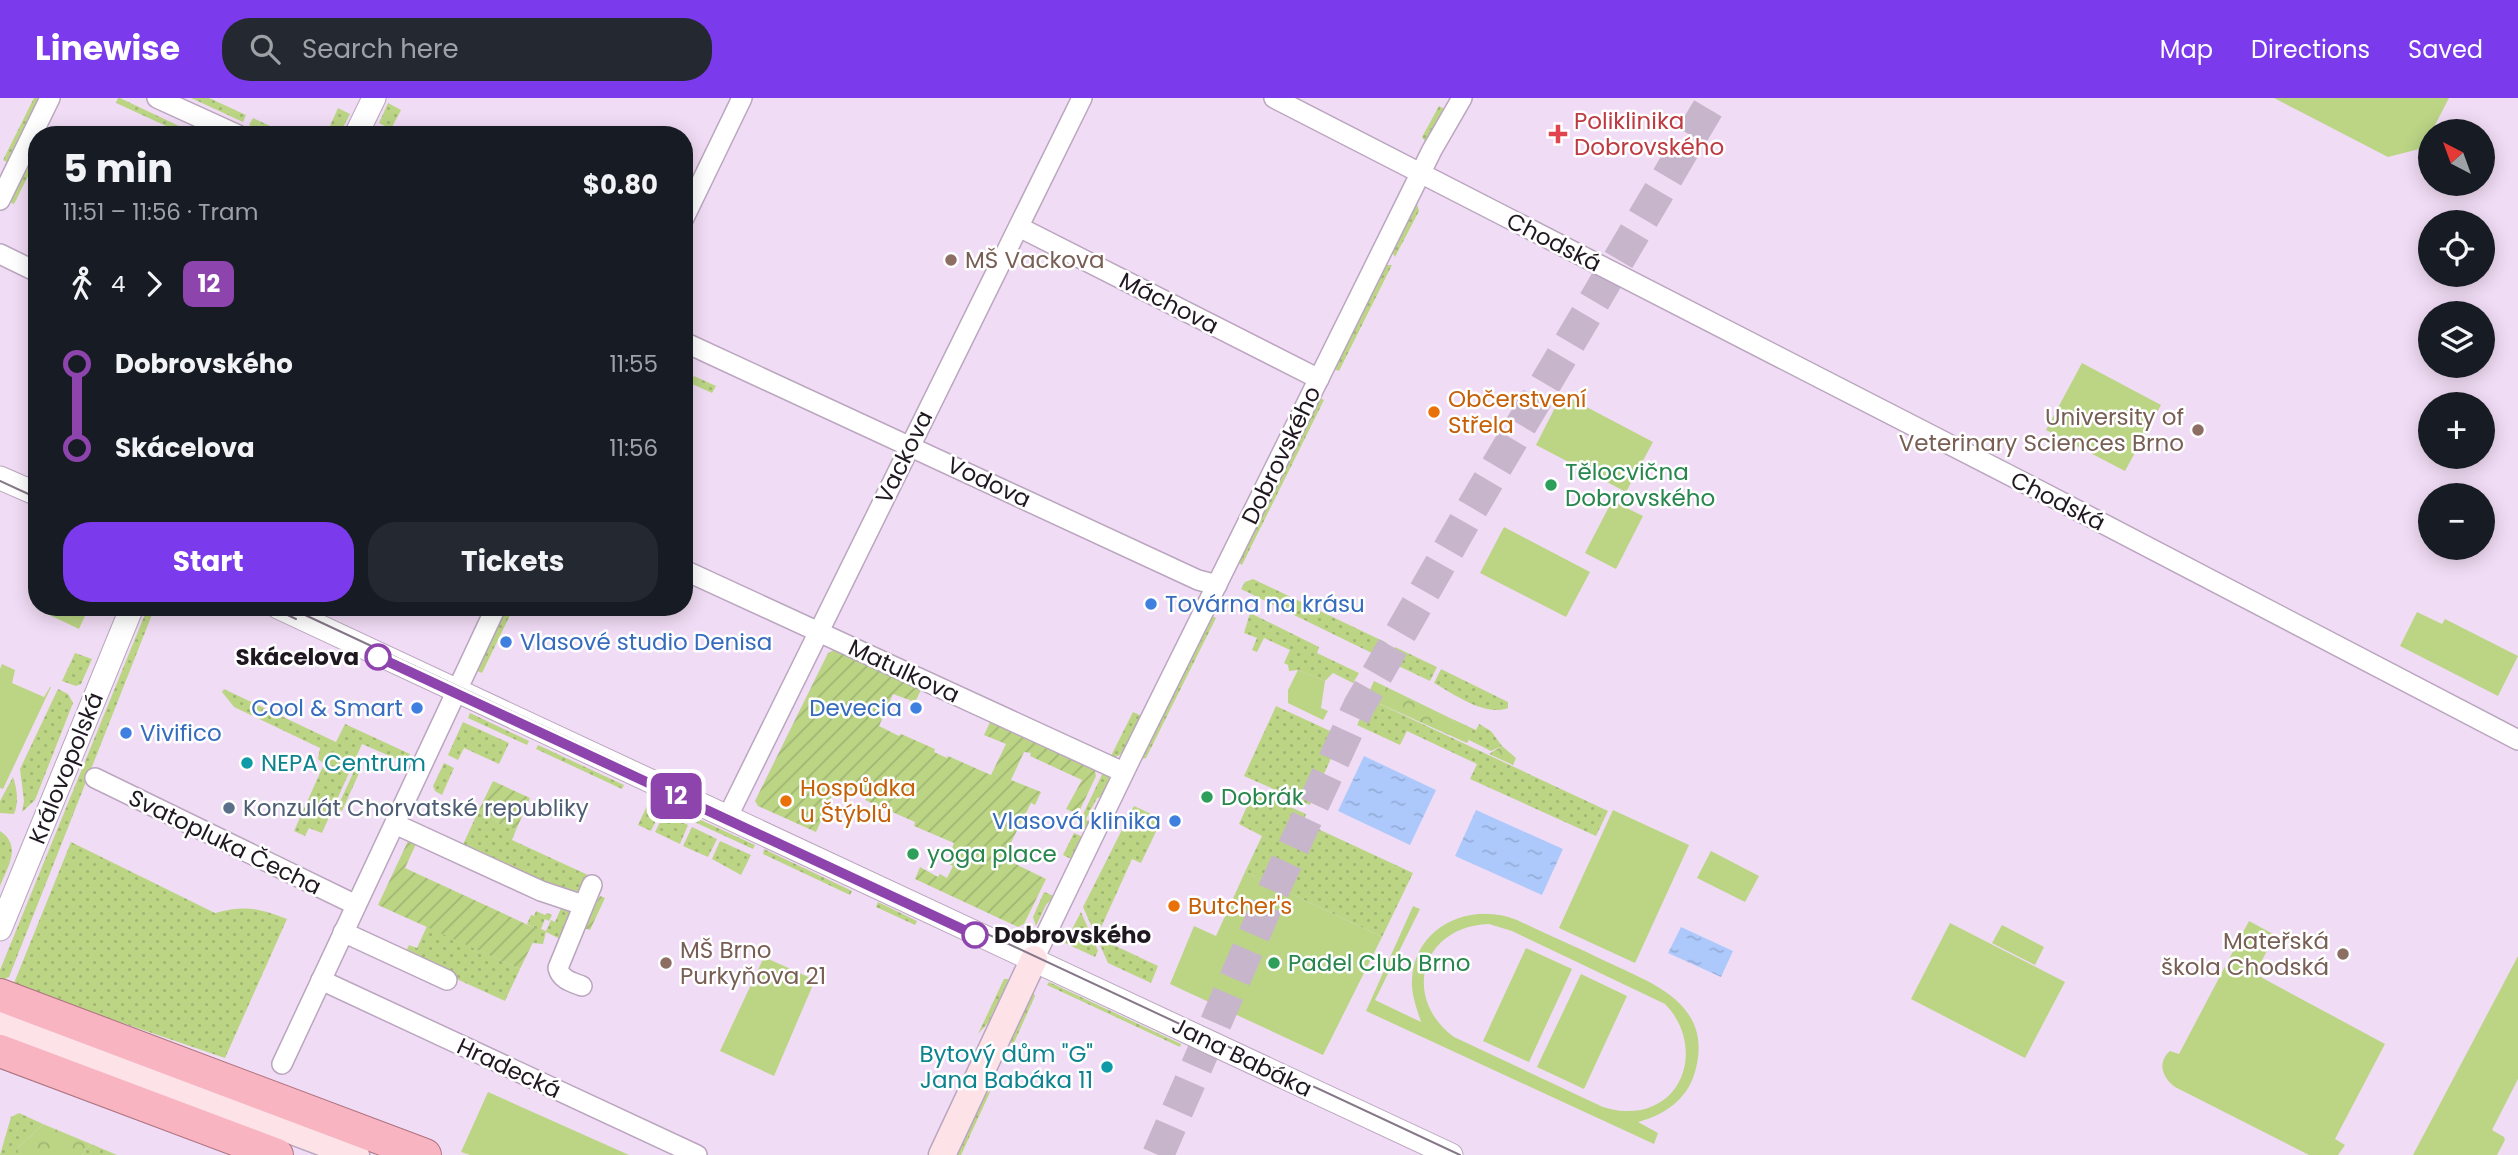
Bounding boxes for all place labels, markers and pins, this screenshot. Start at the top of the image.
place label: Poliklinika Dobrovského [1574,105,1724,163]
marker: Poliklinika Dobrovského [1548,124,1568,144]
place label: MŠ Vackova [965,244,1105,276]
marker: MŠ Vackova [943,252,959,268]
place label: Občerstvení Střela [1448,383,1587,441]
place label: University of Veterinary Sciences Brno [1899,401,2184,459]
marker: Občerstvení Střela [1426,404,1442,420]
marker: University of Veterinary Sciences Brno [2190,422,2206,438]
place label: Tělocvična Dobrovského [1565,456,1715,514]
marker: Tělocvična Dobrovského [1543,477,1559,493]
place label: Továrna na krásu [1165,588,1365,620]
marker: Továrna na krásu [1143,596,1159,612]
place label: Vlasové studio Denisa [520,626,772,658]
marker: Vlasové studio Denisa [498,634,514,650]
place label: Skácelova [235,641,359,673]
marker: Skácelova [365,644,391,670]
place label: Cool & Smart [251,692,403,724]
place label: Devecia [809,692,902,724]
marker: Cool & Smart [409,700,425,716]
marker: Devecia [908,700,924,716]
place label: Vivifico [140,717,222,749]
marker: Vivifico [118,725,134,741]
place label: NEPA Centrum [261,747,426,779]
marker: NEPA Centrum [239,755,255,771]
place label: Hospůdka u Štýblů [800,772,916,830]
place label: Dobrák [1221,781,1304,813]
marker: Dobrák [1199,789,1215,805]
place label: Konzulát Chorvatské republiky [243,792,589,824]
marker: Hospůdka u Štýblů [778,793,794,809]
marker: Konzulát Chorvatské republiky [221,800,237,816]
place label: Vlasová klinika [992,805,1161,837]
marker: Vlasová klinika [1167,813,1183,829]
place label: yoga place [927,838,1057,870]
marker: yoga place [905,846,921,862]
place label: Butcher's [1188,890,1292,922]
marker: Butcher's [1166,898,1182,914]
place label: Dobrovského [994,919,1151,951]
marker: Dobrovského [962,922,988,948]
place label: Mateřská škola Chodská [2161,925,2329,983]
place label: MŠ Brno Purkyňova 21 [680,934,826,992]
marker: Mateřská škola Chodská [2335,946,2351,962]
place label: Padel Club Brno [1288,947,1470,979]
marker: MŠ Brno Purkyňova 21 [658,955,674,971]
marker: Padel Club Brno [1266,955,1282,971]
place label: Bytový dům "G" Jana Babáka 11 [919,1038,1093,1096]
marker: Bytový dům "G" Jana Babáka 11 [1099,1059,1115,1075]

